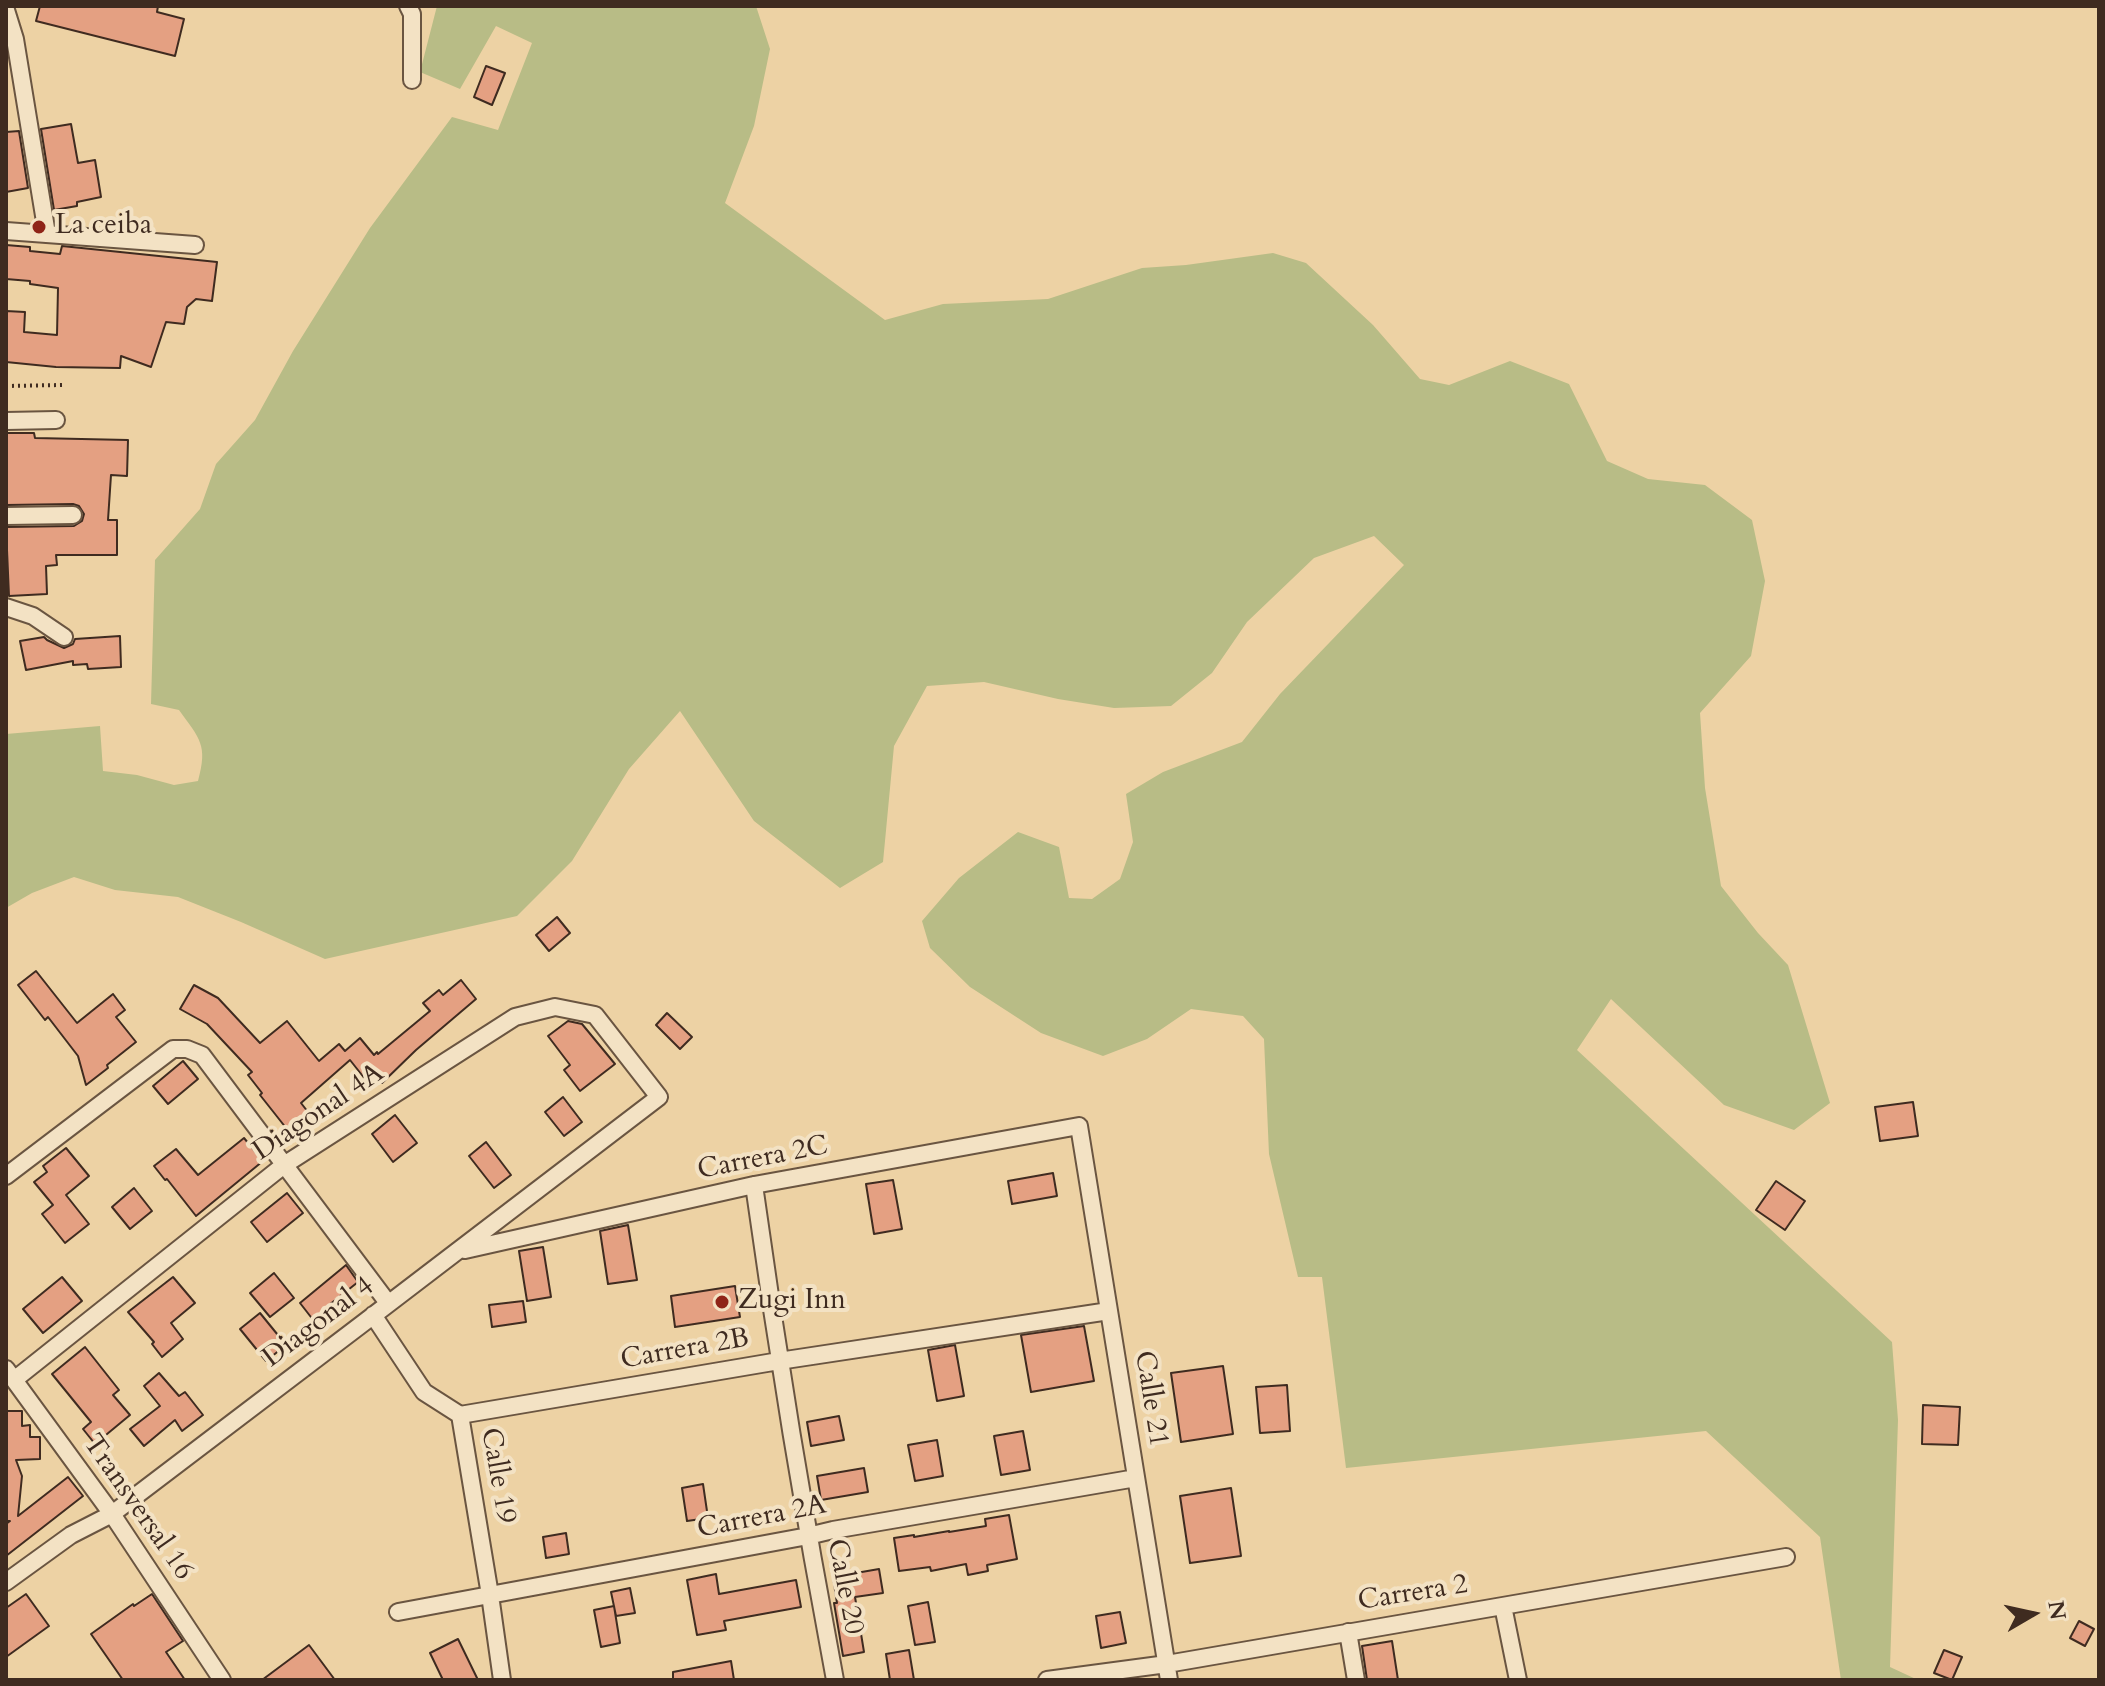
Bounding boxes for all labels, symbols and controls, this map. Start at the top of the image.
place label: La ceiba [55,210,152,244]
marker: La ceiba [30,218,48,236]
street label: Diagonal 4A [247,1057,391,1169]
street label: Carrera 2C [695,1130,831,1188]
street label: Diagonal 4 [257,1270,381,1376]
place label: Zugi Inn [738,1285,846,1319]
marker: Zugi Inn [713,1293,731,1311]
street label: Carrera 2B [618,1322,752,1378]
street label: Calle 21 [1126,1349,1174,1449]
street label: Calle 19 [472,1425,522,1527]
street label: Transversal 16 [74,1429,200,1587]
street label: Carrera 2A [695,1489,829,1547]
street label: Calle 20 [818,1536,870,1638]
street label: Carrera 2 [1356,1569,1470,1619]
north arrow [1993,1574,2073,1654]
text: N [2040,1598,2073,1622]

